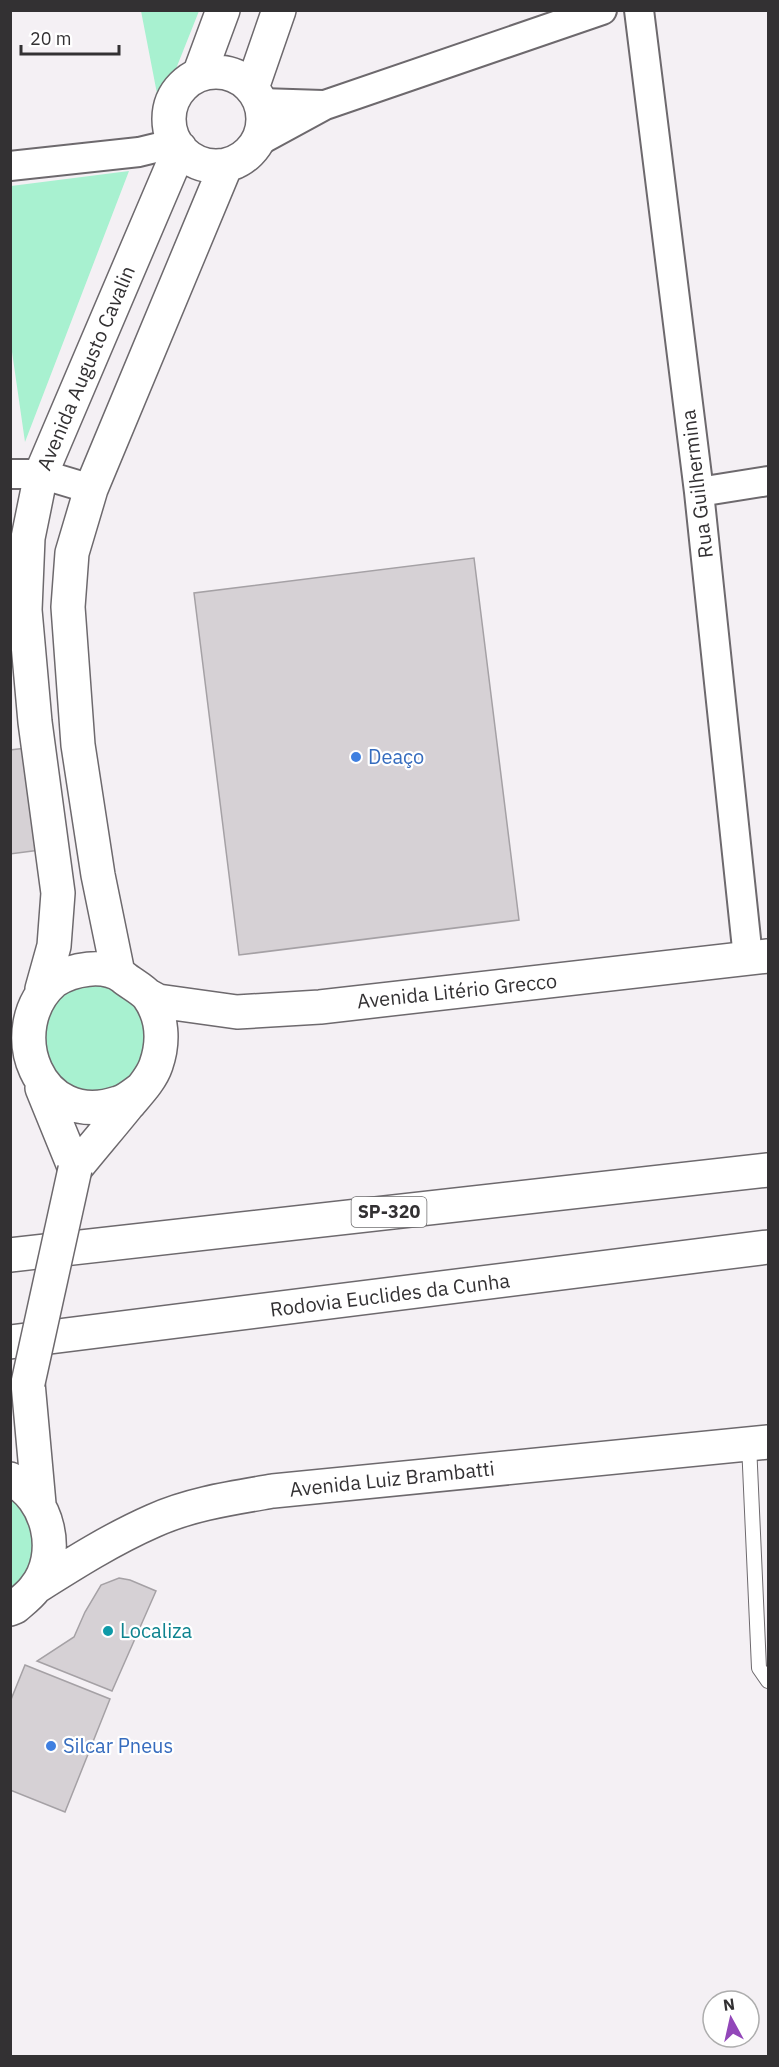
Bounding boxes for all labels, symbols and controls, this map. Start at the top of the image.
scale bar [21,18,118,56]
text: 20 m [30,27,72,50]
street label: Avenida Augusto Cavalin [30,261,141,474]
street label: Rua Guilhermina [674,408,719,560]
place label: Deaço [368,743,424,770]
marker: Deaço [349,750,363,764]
street label: Avenida Litério Grecco [356,967,558,1014]
road number: SP-320 [352,1197,426,1227]
street label: Rodovia Euclides da Cunha [269,1266,512,1323]
street label: Avenida Luiz Brambatti [288,1454,496,1503]
place label: Localiza [120,1617,192,1644]
marker: Localiza [101,1624,115,1638]
place label: Silcar Pneus [63,1732,173,1759]
marker: Silcar Pneus [44,1739,58,1753]
north arrow [701,1989,761,2049]
text: N [722,1993,736,2015]

